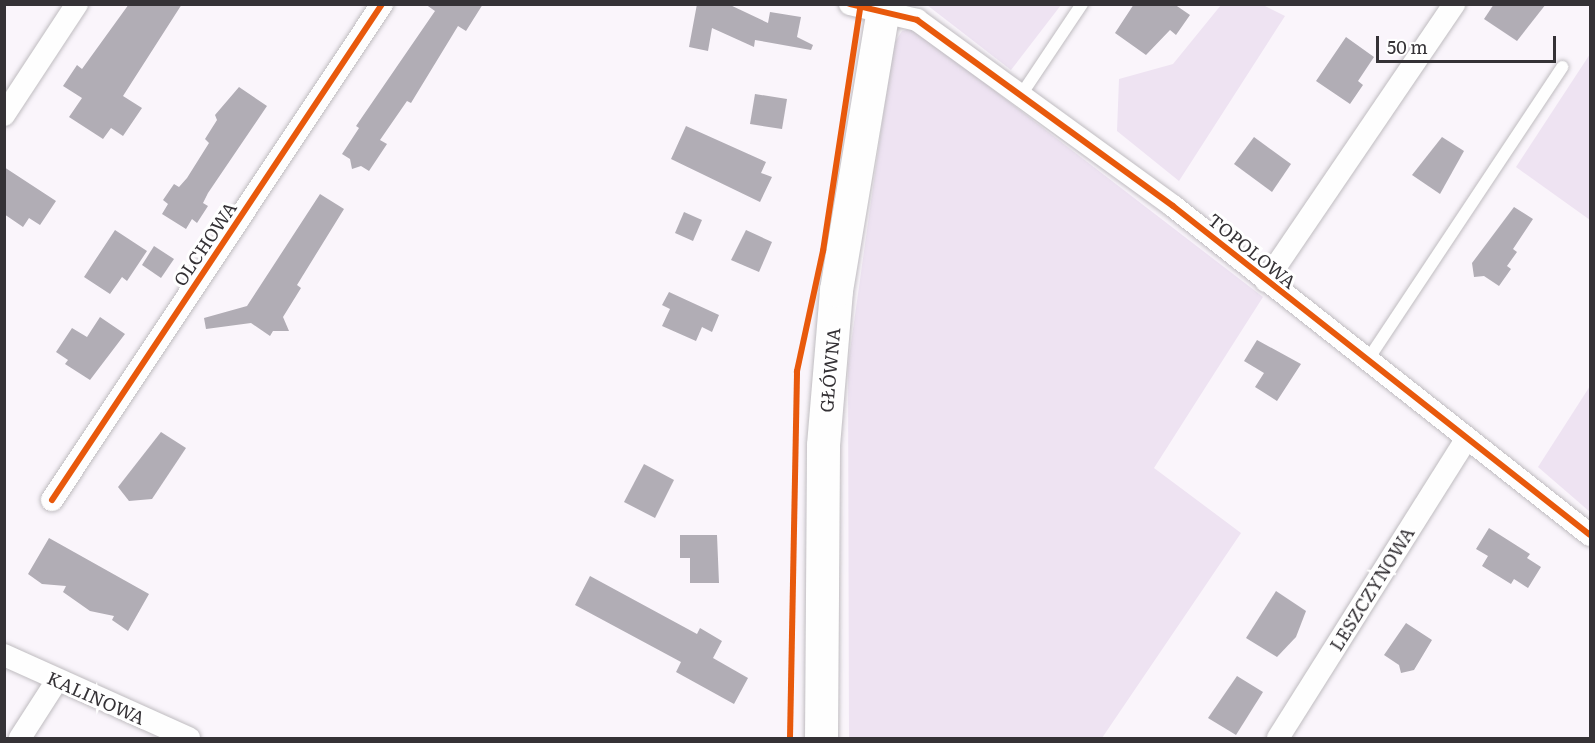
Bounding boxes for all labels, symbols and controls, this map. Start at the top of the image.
scale bar [1379,24,1559,62]
text: 50 m [1387,33,1428,60]
street label: OLCHOWA [169,198,241,290]
street label: TOPOLOWA [1204,209,1300,293]
street label: GŁÓWNA [816,327,844,413]
street label: LESZCZYNOWA [1325,523,1419,655]
street label: KALINOWA [44,667,148,729]

